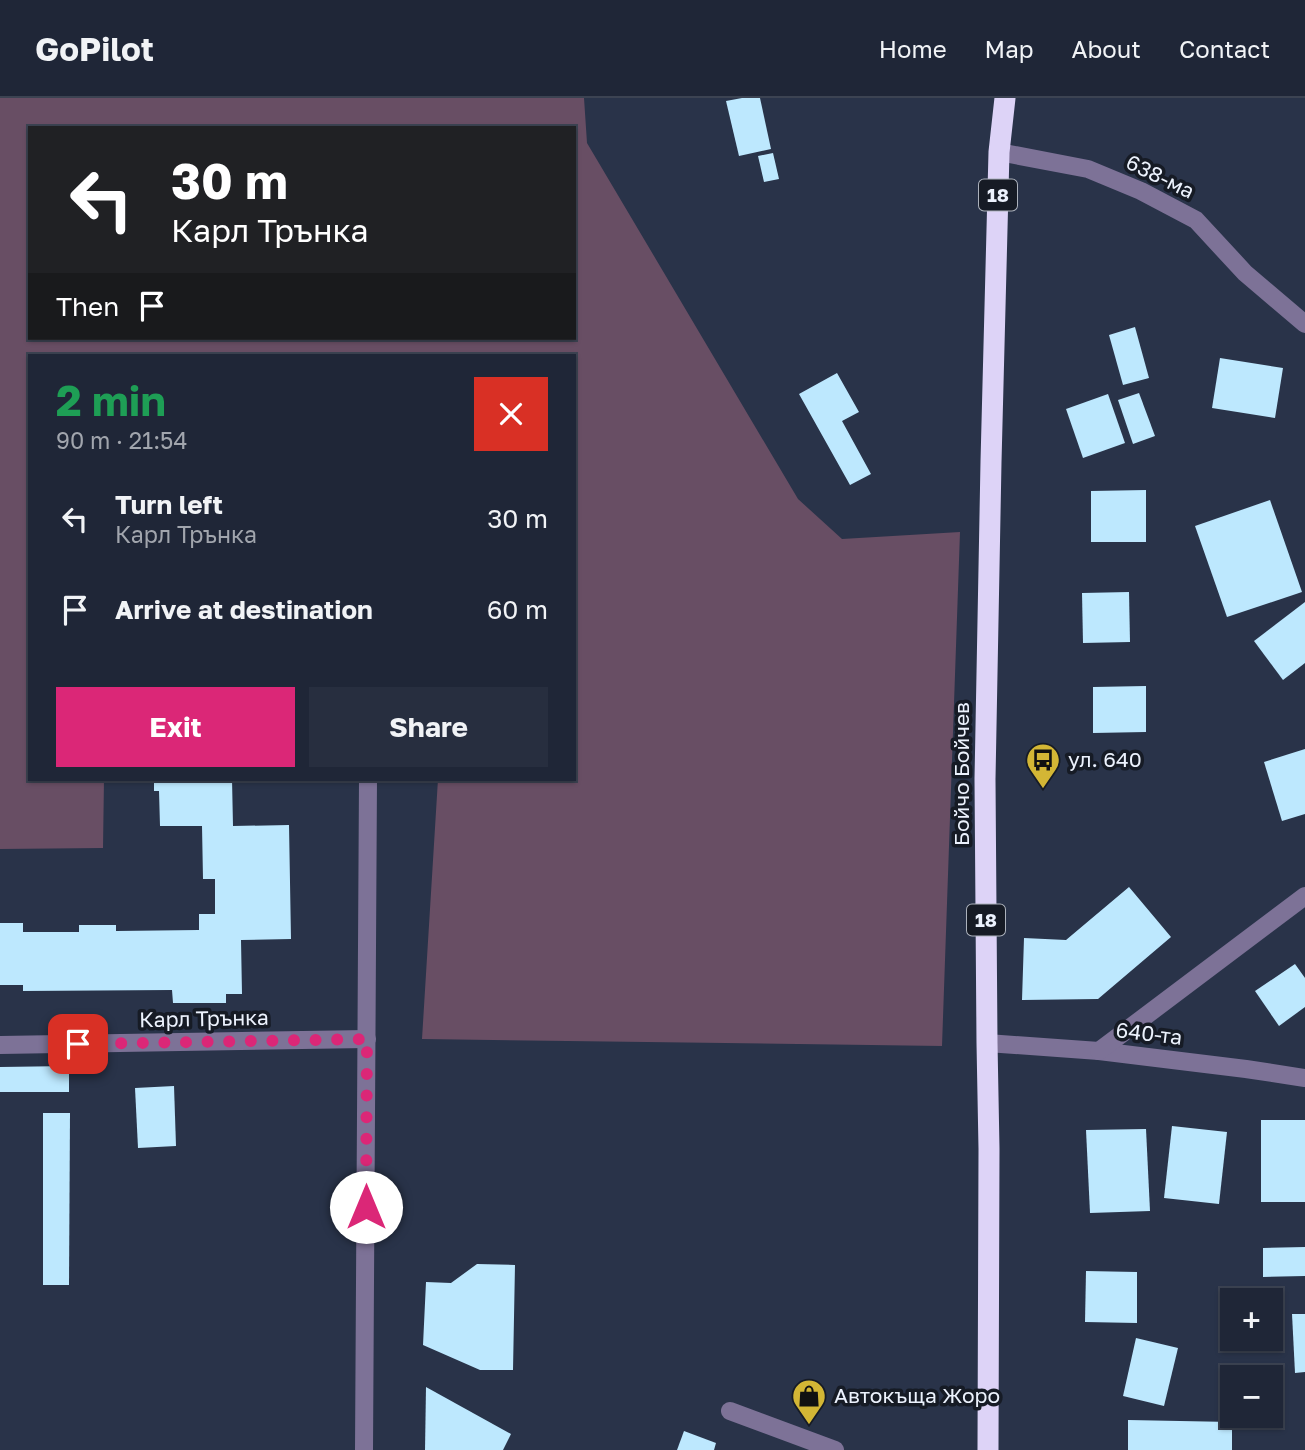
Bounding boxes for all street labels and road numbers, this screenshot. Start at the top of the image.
street label: 638-ма [1122,148,1199,204]
road number: 18 [979,180,1017,211]
street label: Бойчо Бойчев [948,702,974,846]
road number: 18 [967,904,1005,936]
street label: Карл Трънка [139,1004,269,1032]
street label: 640-та [1114,1016,1184,1050]

